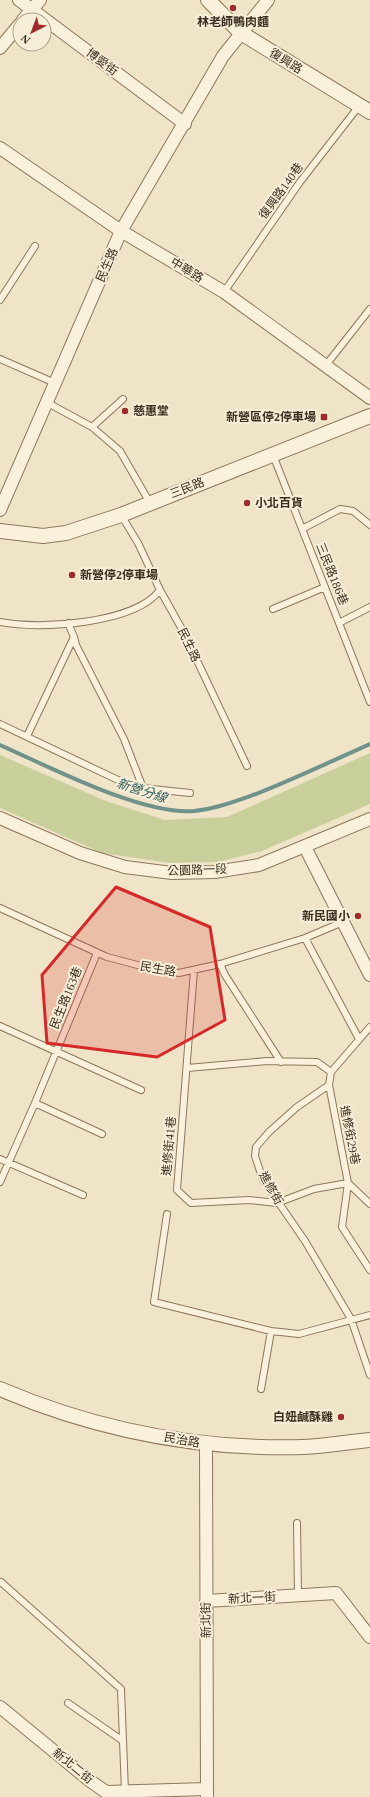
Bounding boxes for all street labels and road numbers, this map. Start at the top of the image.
street label: 博愛街 [83,46,121,78]
street label: 復興路 [267,46,305,76]
street label: 復興路140巷 [256,160,306,222]
street label: 民生路 [93,246,121,284]
street label: 中華路 [168,255,206,285]
street label: 三民路 [168,475,206,501]
street label: 三民路186巷 [313,541,351,607]
street label: 民生路 [175,626,203,664]
street label: 公園路一段 [167,862,227,878]
street label: 民生路 [139,959,177,979]
street label: 民生路163巷 [47,965,85,1031]
street label: 進修街29巷 [337,1104,363,1166]
street label: 進修街41巷 [159,1115,179,1177]
street label: 進修街 [256,1169,286,1207]
street label: 民治路 [163,1430,201,1450]
street label: 新北一街 [228,1590,276,1606]
street label: 新北街 [199,1602,213,1638]
street label: 新北二街 [50,1745,96,1787]

